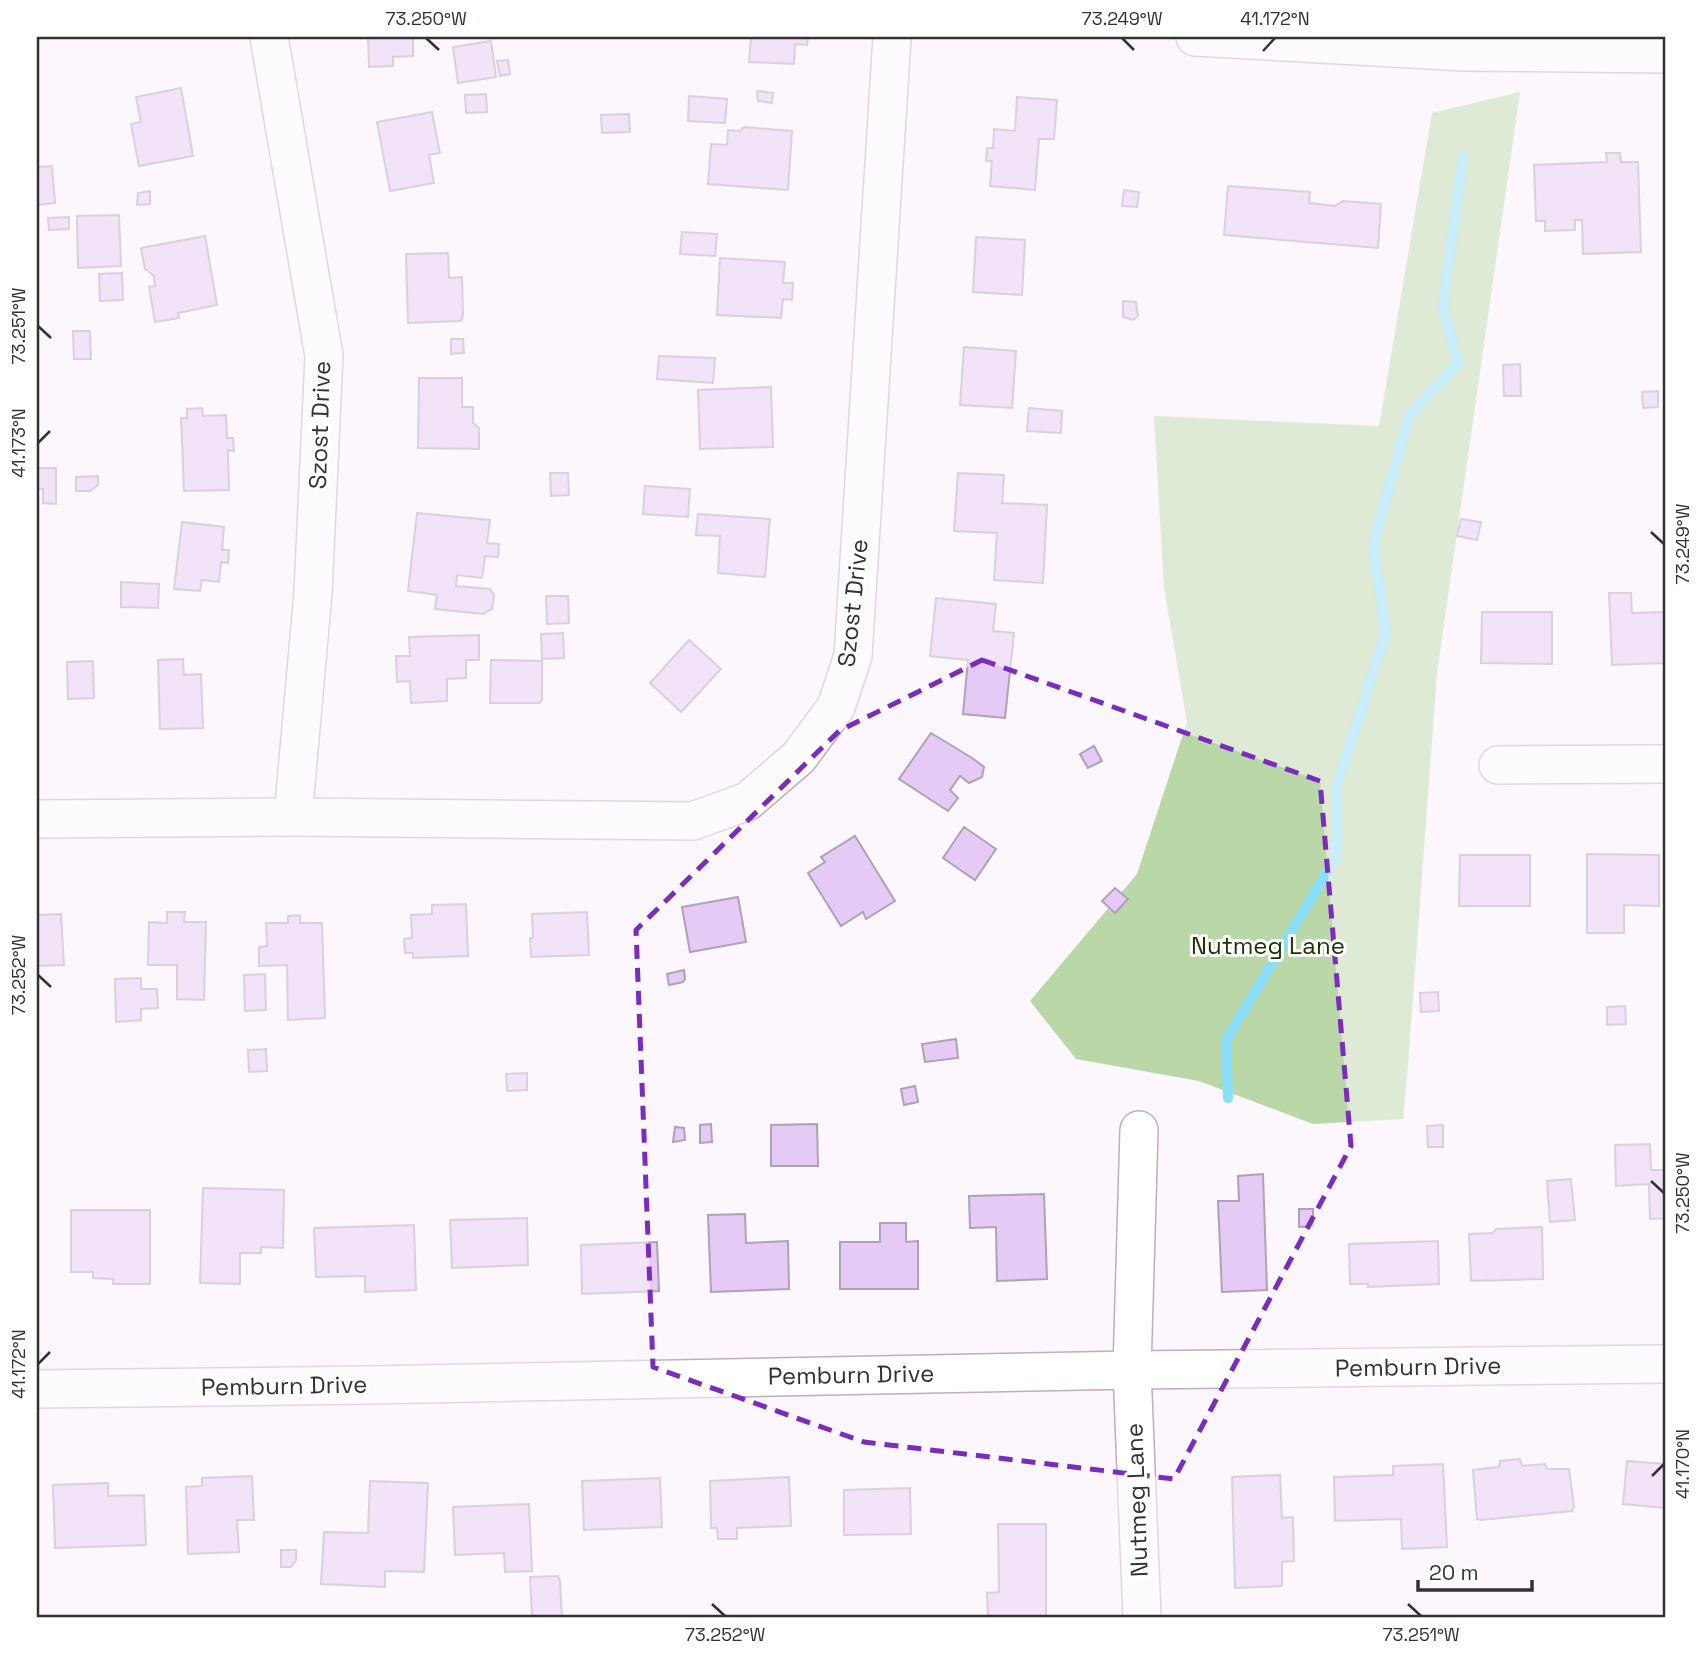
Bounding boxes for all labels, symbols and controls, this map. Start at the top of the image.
text: 73.250°W [385,7,467,30]
text: 73.249°W [1082,7,1163,30]
text: 41.172°N [1240,7,1310,30]
text: 73.251°W [7,287,30,365]
street label: Szost Drive [302,360,337,490]
text: 41.173°N [7,408,30,478]
text: 73.249°W [1671,503,1694,584]
street label: Szost Drive [830,537,875,669]
park label: Nutmeg Lane [1191,930,1345,961]
text: 73.252°W [7,934,30,1015]
text: 73.250°W [1671,1152,1694,1234]
text: 41.172°N [7,1329,30,1399]
street label: Pemburn Drive [1335,1350,1501,1383]
street label: Pemburn Drive [768,1358,934,1391]
street label: Pemburn Drive [201,1369,367,1402]
street label: Nutmeg Lane [1118,1423,1155,1577]
text: 41.170°N [1671,1429,1694,1499]
scale bar [1418,1549,1532,1593]
text: 20 m [1429,1559,1479,1586]
text: 73.252°W [685,1623,766,1646]
text: 73.251°W [1382,1623,1460,1646]

